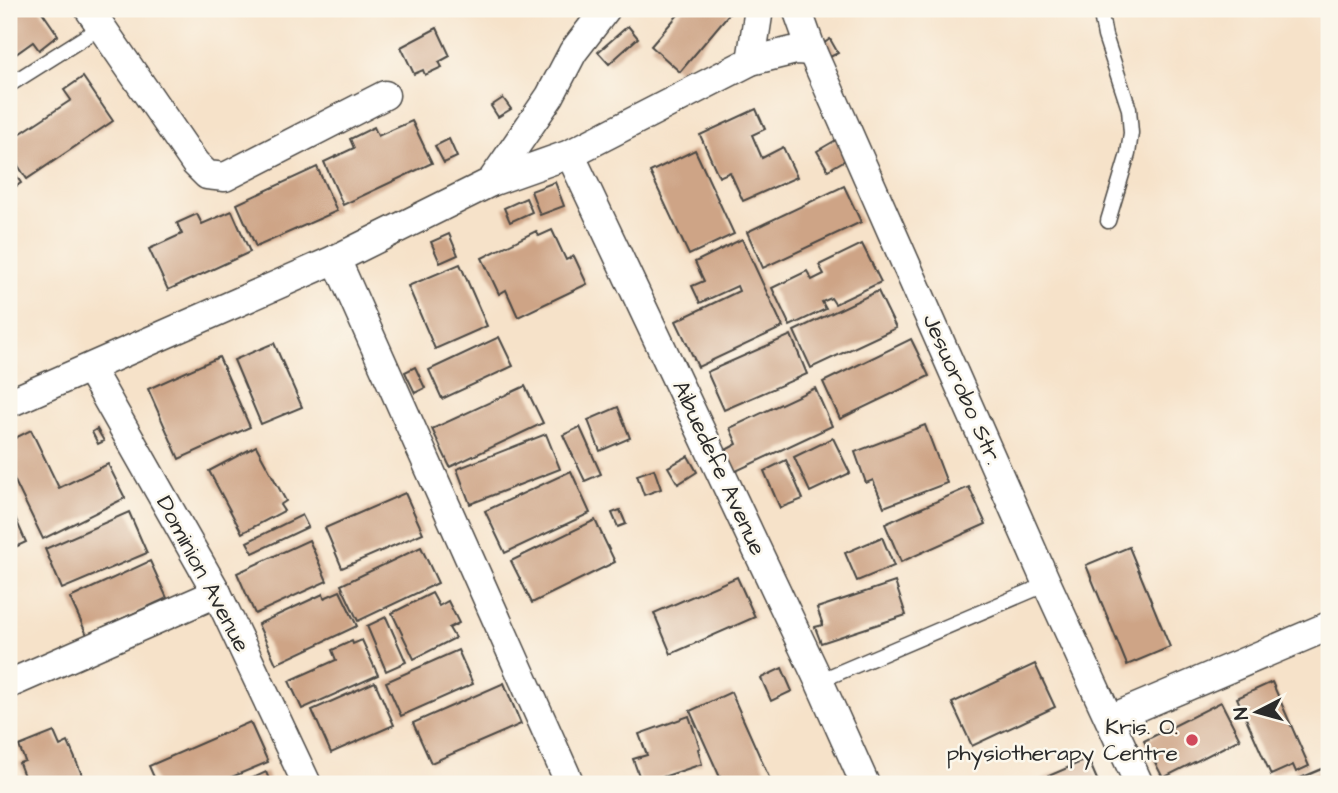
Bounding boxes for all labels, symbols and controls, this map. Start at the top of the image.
street label: Jesuorobo Str. [915,309,1009,469]
street label: Aibuedefe Avenue [664,375,774,561]
street label: Dominion Avenue [148,490,258,658]
north arrow [1222,678,1292,748]
text: N [1228,706,1256,721]
place label: Kris. O. physiotherapy Centre [946,711,1178,770]
marker: Kris. O. physiotherapy Centre [1184,732,1200,748]

